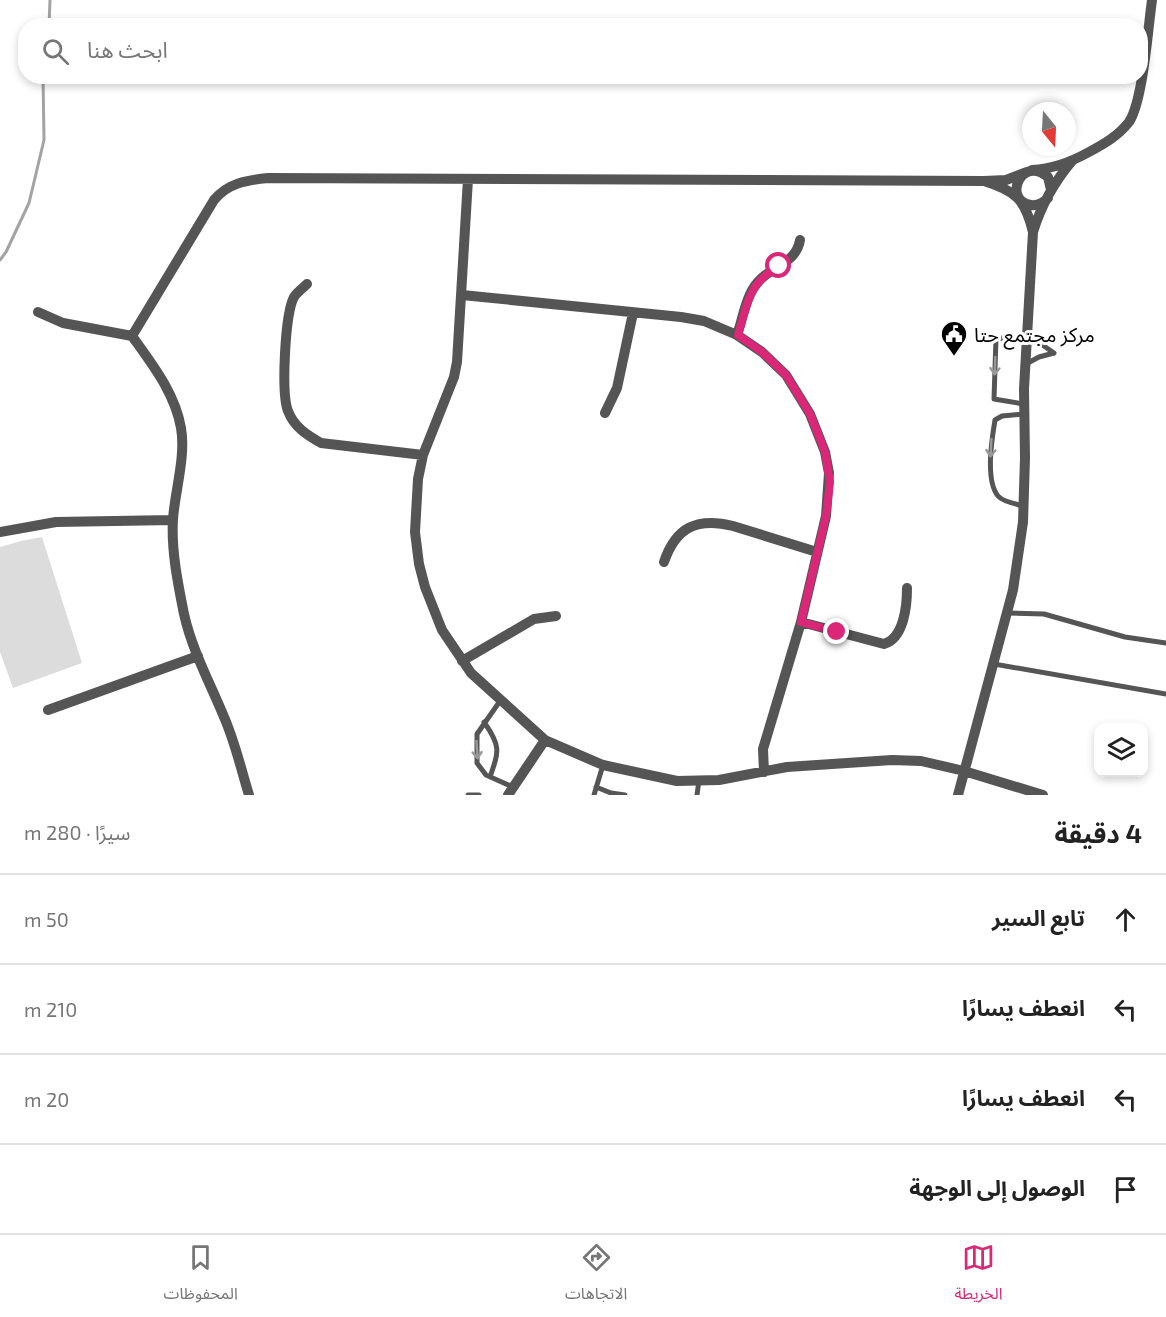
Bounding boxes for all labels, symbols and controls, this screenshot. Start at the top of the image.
search box [18,18,1148,84]
icon: search [39,35,72,68]
text: ابحث هنا [87,36,168,62]
north arrow [1022,102,1076,156]
route start [765,252,791,278]
public building icon: مركز مجتمع حتا [939,319,969,357]
place label: مركز مجتمع حتا [974,322,1095,350]
one-way arrow [989,355,1000,375]
one-way arrow [986,438,997,458]
route end [823,618,849,644]
map controls [1094,723,1148,777]
button: layers [1094,723,1148,777]
one-way arrow [471,740,482,760]
text: 4 دقيقة [1054,817,1142,848]
text: سيرًا · 280 m [24,820,130,844]
icon: ahead [1109,903,1142,936]
text: تابع السير [992,904,1085,930]
text: 50 m [24,907,69,931]
icon: left [1109,993,1142,1026]
text: انعطف يسارًا [962,994,1085,1020]
text: 210 m [24,997,77,1021]
icon: left [1109,1083,1142,1116]
text: انعطف يسارًا [962,1084,1085,1110]
text: 20 m [24,1087,69,1111]
icon: arrive [1109,1173,1142,1206]
text: الوصول إلى الوجهة [909,1174,1085,1200]
tab: المحفوظات [164,1241,238,1311]
tab: الاتجاهات [565,1241,627,1311]
tab: الخريطة [955,1241,1002,1311]

